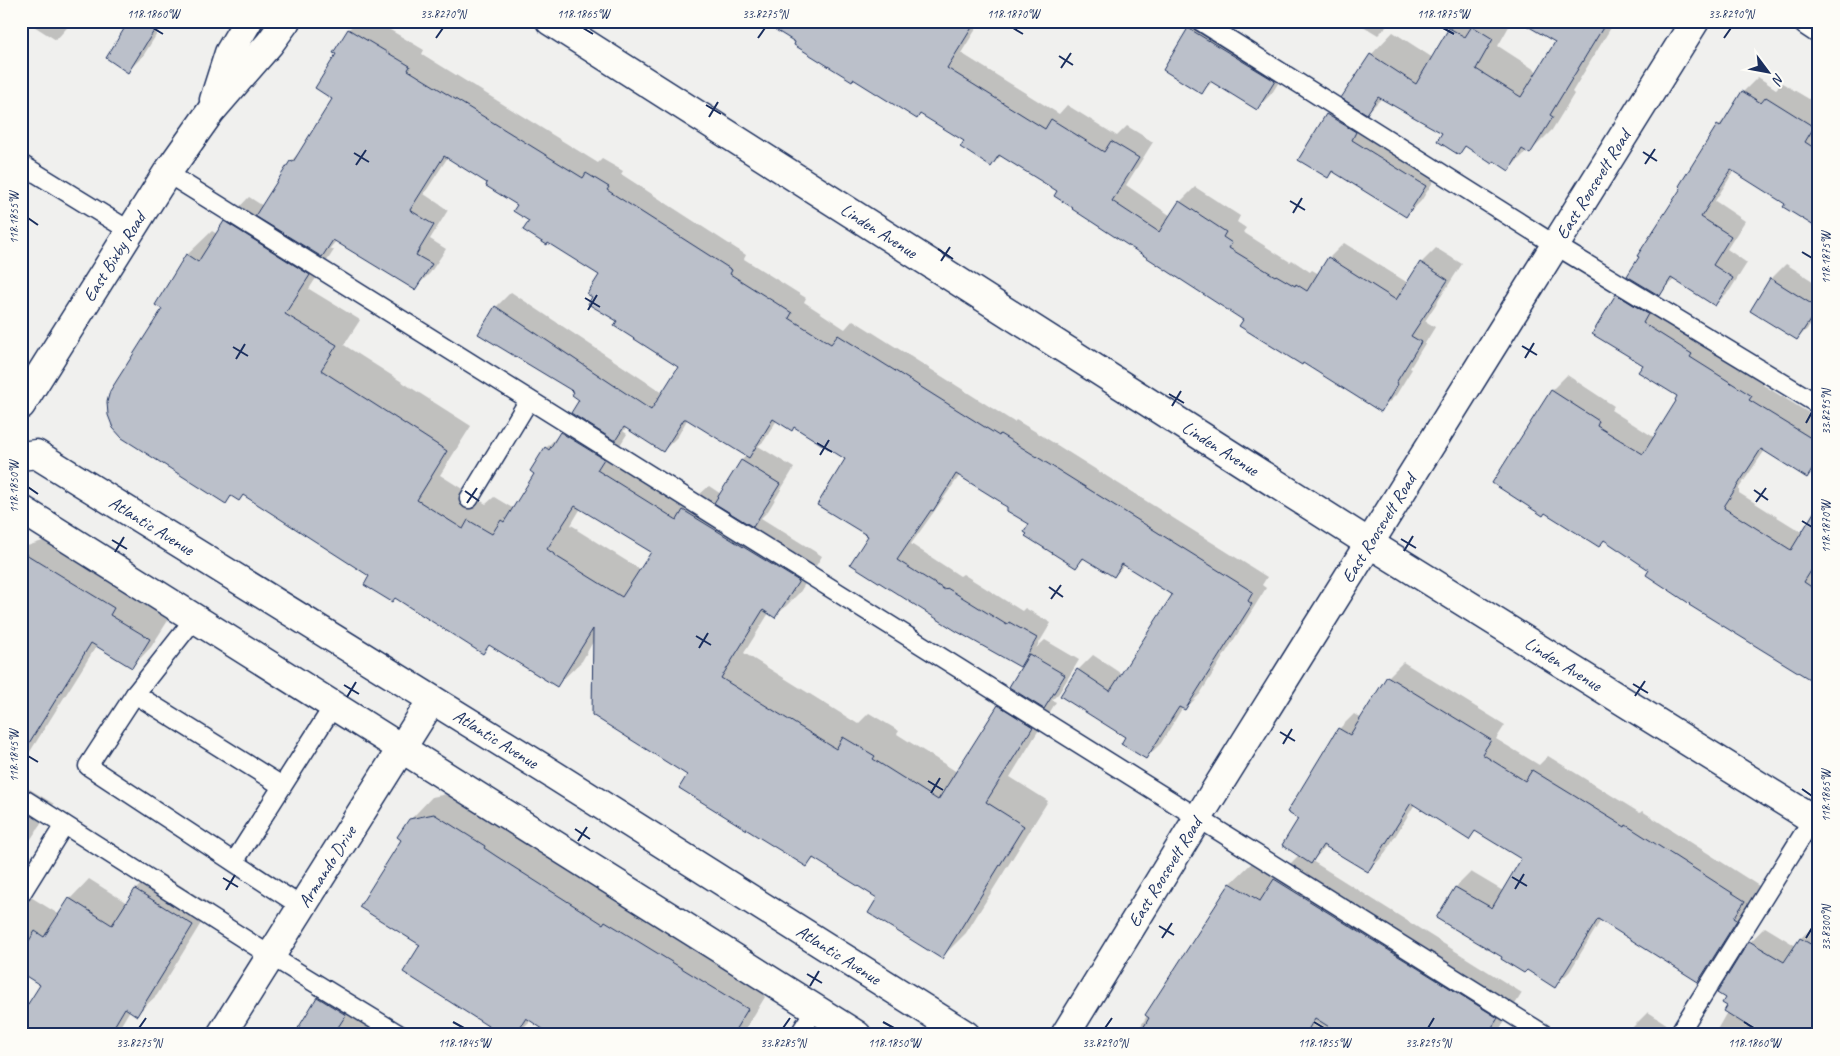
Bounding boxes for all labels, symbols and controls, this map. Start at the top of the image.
text: 118.1860°W [127,6,181,22]
text: 33.8270°N [420,6,467,22]
text: 118.1865°W [557,6,611,22]
text: 33.8275°N [742,6,789,22]
text: 118.1870°W [987,6,1041,22]
text: 118.1875°W [1417,6,1471,22]
text: 33.8290°N [1708,6,1755,22]
north arrow [1742,48,1792,98]
text: N [1768,70,1788,89]
street label: East Roosevelt Road [1551,124,1637,243]
text: 118.1855°W [6,190,22,244]
street label: Linden Avenue [837,198,922,264]
street label: East Bixby Road [78,206,152,306]
text: 118.1875°W [1818,230,1834,284]
text: 33.8295°N [1818,388,1834,435]
street label: Linden Avenue [1178,416,1264,481]
text: 118.1850°W [6,459,22,513]
street label: East Roosevelt Road [1337,467,1422,587]
street label: Atlantic Avenue [105,491,199,561]
text: 118.1870°W [1818,499,1834,553]
street label: Linden Avenue [1521,632,1607,697]
street label: Atlantic Avenue [449,704,543,774]
text: 118.1845°W [6,728,22,782]
text: 118.1865°W [1818,768,1834,822]
street label: East Roosevelt Road [1123,811,1208,931]
street label: Armando Drive [293,821,362,912]
text: 33.8300°N [1818,904,1834,951]
street label: Atlantic Avenue [792,920,886,990]
text: 33.8275°N [116,1035,163,1051]
text: 118.1845°W [438,1035,492,1051]
text: 33.8285°N [760,1035,807,1051]
text: 118.1850°W [868,1035,922,1051]
text: 33.8290°N [1082,1035,1129,1051]
text: 118.1855°W [1298,1035,1352,1051]
text: 33.8295°N [1405,1035,1452,1051]
text: 118.1860°W [1728,1035,1782,1051]

